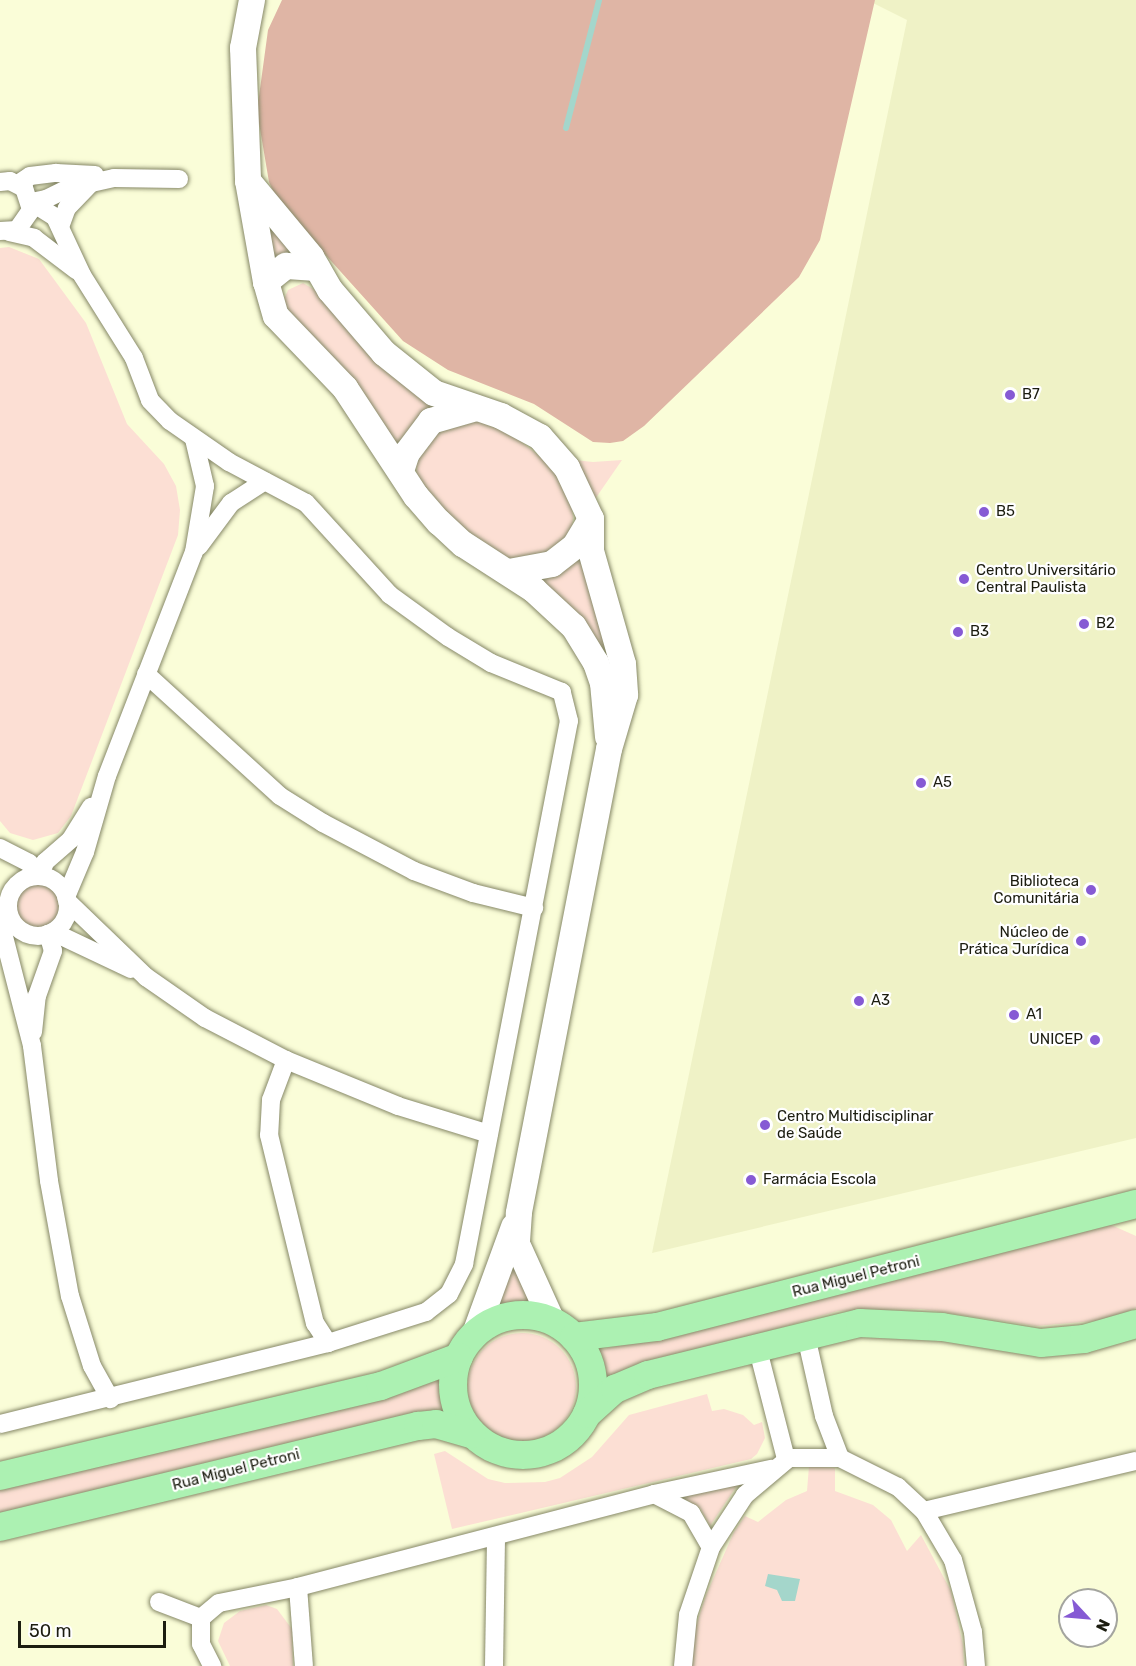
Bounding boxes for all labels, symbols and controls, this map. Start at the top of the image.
place label: B7 [1022,386,1040,404]
marker: B7 [1003,388,1017,402]
place label: B5 [996,503,1015,521]
marker: B5 [977,505,991,519]
place label: Centro Universitário Central Paulista [976,561,1116,596]
marker: Centro Universitário Central Paulista [957,572,971,586]
place label: B2 [1096,615,1115,633]
marker: B2 [1077,617,1091,631]
place label: B3 [970,623,989,641]
marker: B3 [951,625,965,639]
place label: A5 [933,774,952,792]
marker: A5 [914,776,928,790]
place label: Biblioteca Comunitária [994,872,1079,907]
marker: Biblioteca Comunitária [1084,883,1098,897]
place label: Núcleo de Prática Jurídica [959,923,1069,958]
marker: Núcleo de Prática Jurídica [1074,934,1088,948]
place label: A3 [871,992,890,1010]
marker: A3 [852,994,866,1008]
place label: A1 [1026,1006,1042,1024]
marker: A1 [1007,1008,1021,1022]
place label: UNICEP [1029,1031,1083,1049]
marker: UNICEP [1088,1033,1102,1047]
place label: Centro Multidisciplinar de Saúde [777,1107,934,1142]
marker: Centro Multidisciplinar de Saúde [758,1118,772,1132]
place label: Farmácia Escola [763,1171,876,1189]
marker: Farmácia Escola [744,1173,758,1187]
street label: Rua Miguel Petroni [790,1252,922,1302]
street label: Rua Miguel Petroni [170,1445,302,1495]
north arrow [1058,1588,1118,1648]
scale bar [21,1609,170,1647]
text: N [1092,1616,1114,1635]
text: 50 m [29,1620,72,1642]

